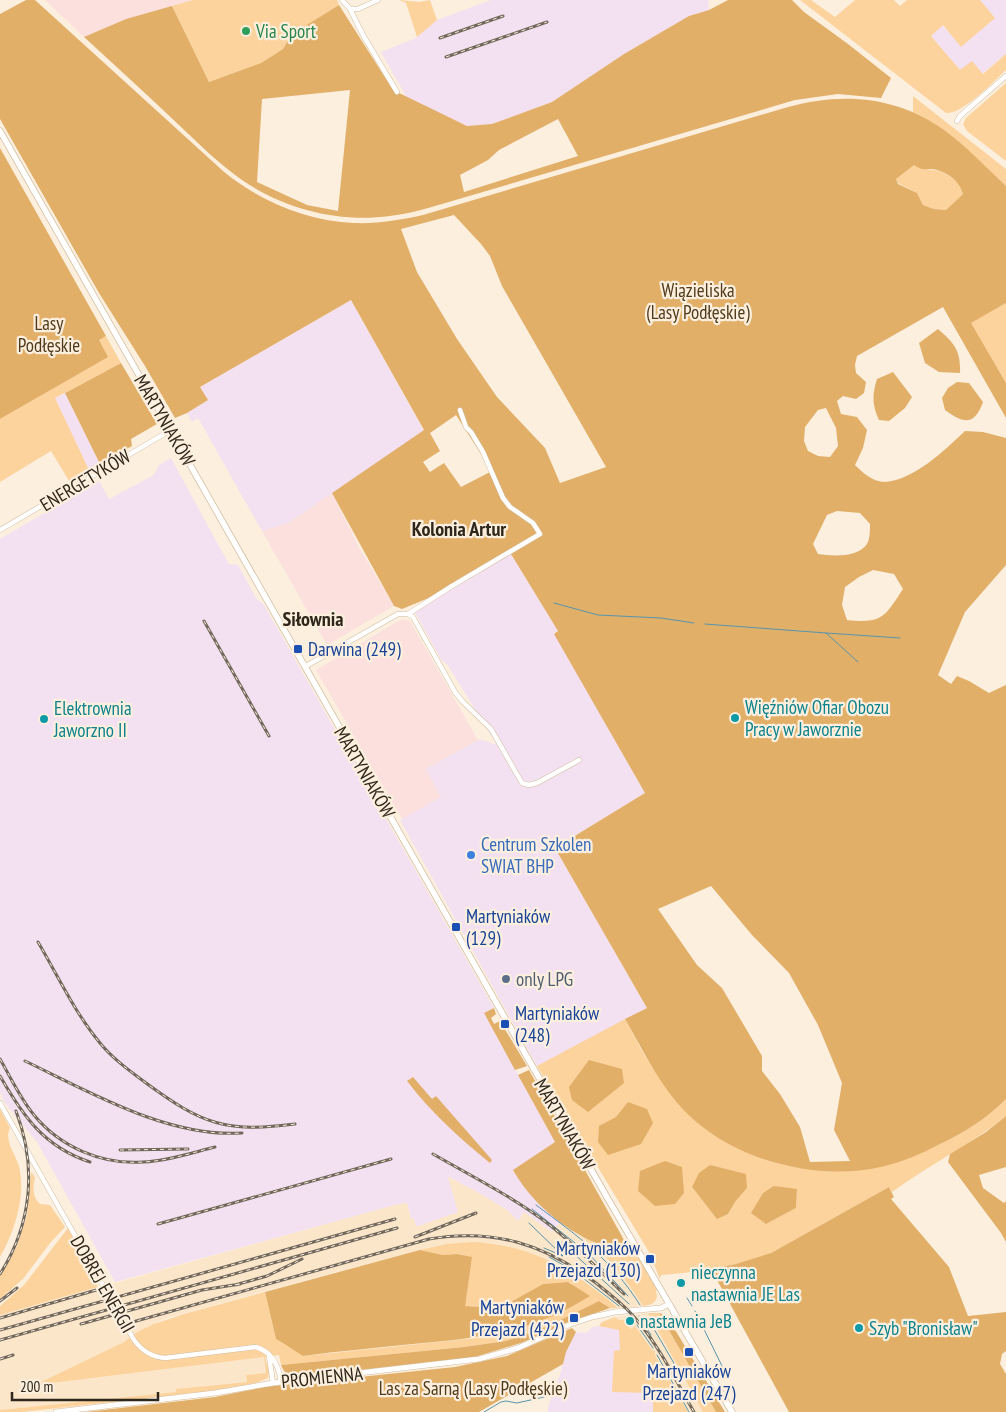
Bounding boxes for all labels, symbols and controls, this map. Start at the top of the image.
place label: Via Sport [255,19,317,43]
marker: Via Sport [240,25,252,37]
park label: Wiązieliska (Lasy Podłęskie) [646,278,750,324]
park label: Lasy Podłęskie [18,311,80,357]
street label: MARTYNIAKÓW [129,370,201,470]
street label: ENERGETYKÓW [35,444,135,516]
district label: Kolonia Artur [412,516,506,542]
district label: Siłownia [282,606,344,632]
place label: Darwina (249) [308,637,401,661]
marker: Darwina (249) [292,643,304,655]
place label: Więźniów Ofiar Obozu Pracy w Jaworznie [745,695,889,741]
place label: Elektrownia Jaworzno II [53,696,132,742]
marker: Więźniów Ofiar Obozu Pracy w Jaworznie [729,712,741,724]
marker: Elektrownia Jaworzno II [38,713,50,725]
street label: MARTYNIAKÓW [329,722,401,822]
place label: Centrum Szkolen SWIAT BHP [481,832,591,878]
marker: Centrum Szkolen SWIAT BHP [465,849,477,861]
place label: Martyniaków (129) [466,904,551,950]
marker: Martyniaków (129) [450,921,462,933]
place label: only LPG [516,967,573,991]
marker: only LPG [500,973,512,985]
place label: Martyniaków (248) [515,1001,600,1047]
marker: Martyniaków (248) [499,1018,511,1030]
street label: MARTYNIAKÓW [529,1074,601,1174]
street label: DOBREJ ENERGII [65,1231,141,1337]
place label: Martyniaków Przejazd (130) [547,1236,641,1282]
marker: Martyniaków Przejazd (130) [644,1253,656,1265]
place label: nieczynna nastawnia JE Las [691,1260,800,1306]
marker: nieczynna nastawnia JE Las [675,1277,687,1289]
place label: Martyniaków Przejazd (422) [471,1295,565,1341]
place label: nastawnia JeB [640,1309,732,1333]
marker: Martyniaków Przejazd (422) [568,1312,580,1324]
marker: nastawnia JeB [624,1315,636,1327]
place label: Szyb "Bronisław" [869,1316,978,1340]
marker: Szyb "Bronisław" [853,1322,865,1334]
marker: Martyniaków Przejazd (247) [683,1346,695,1358]
place label: Martyniaków Przejazd (247) [642,1359,736,1405]
street label: PROMIENNA [280,1361,364,1393]
scale bar [12,1370,159,1402]
park label: Las za Sarną (Lasy Podłęskie) [379,1376,568,1400]
text: 200 m [20,1377,53,1396]

